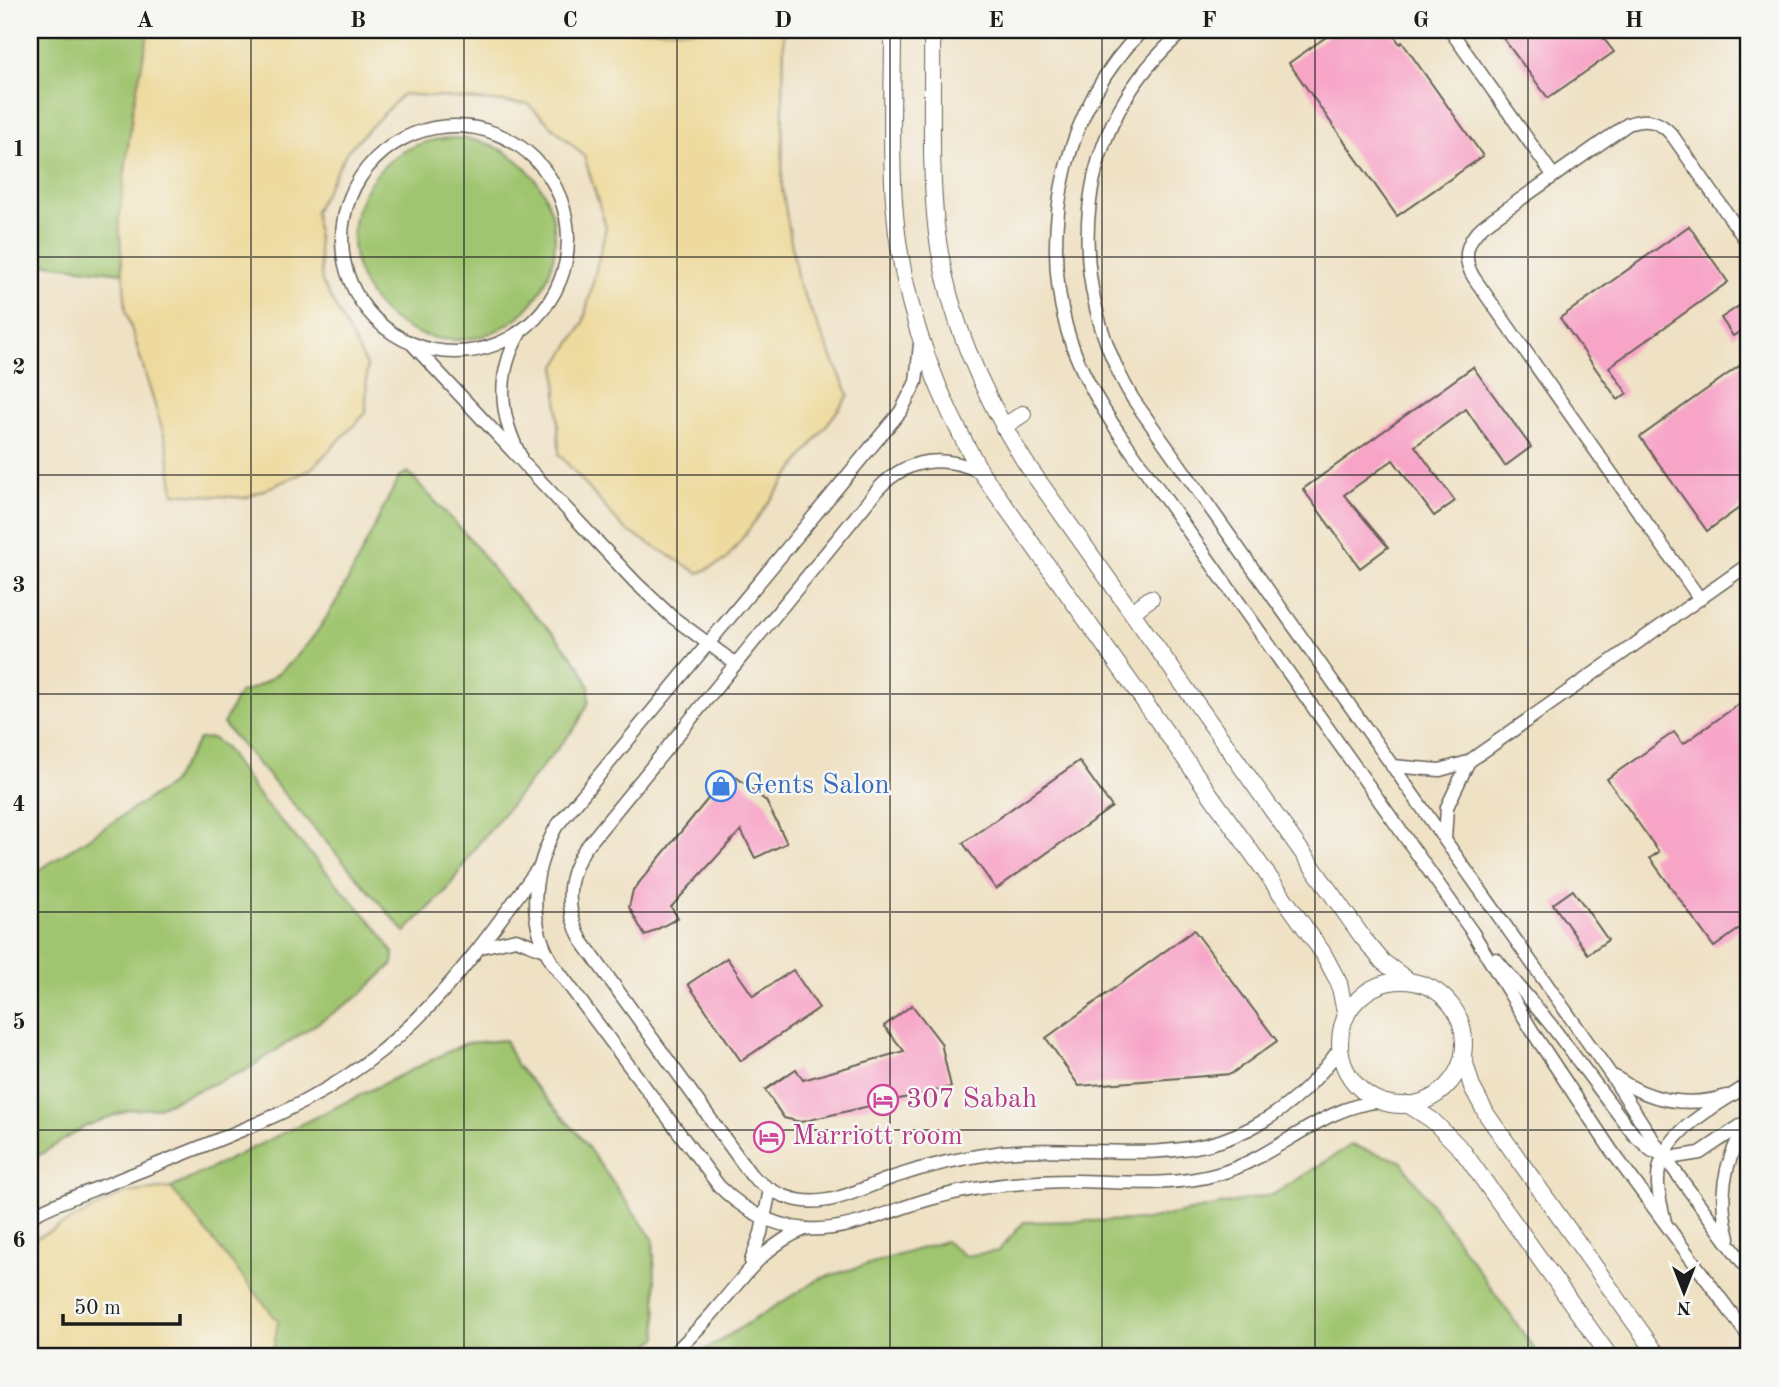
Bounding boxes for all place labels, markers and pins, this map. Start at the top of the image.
shop icon: Gents Salon [704,769,738,803]
place label: Gents Salon [744,772,890,800]
hotel icon: 307 Sabah [866,1083,900,1117]
place label: 307 Sabah [906,1086,1037,1114]
hotel icon: Marriott room [752,1120,786,1154]
place label: Marriott room [792,1123,963,1151]

